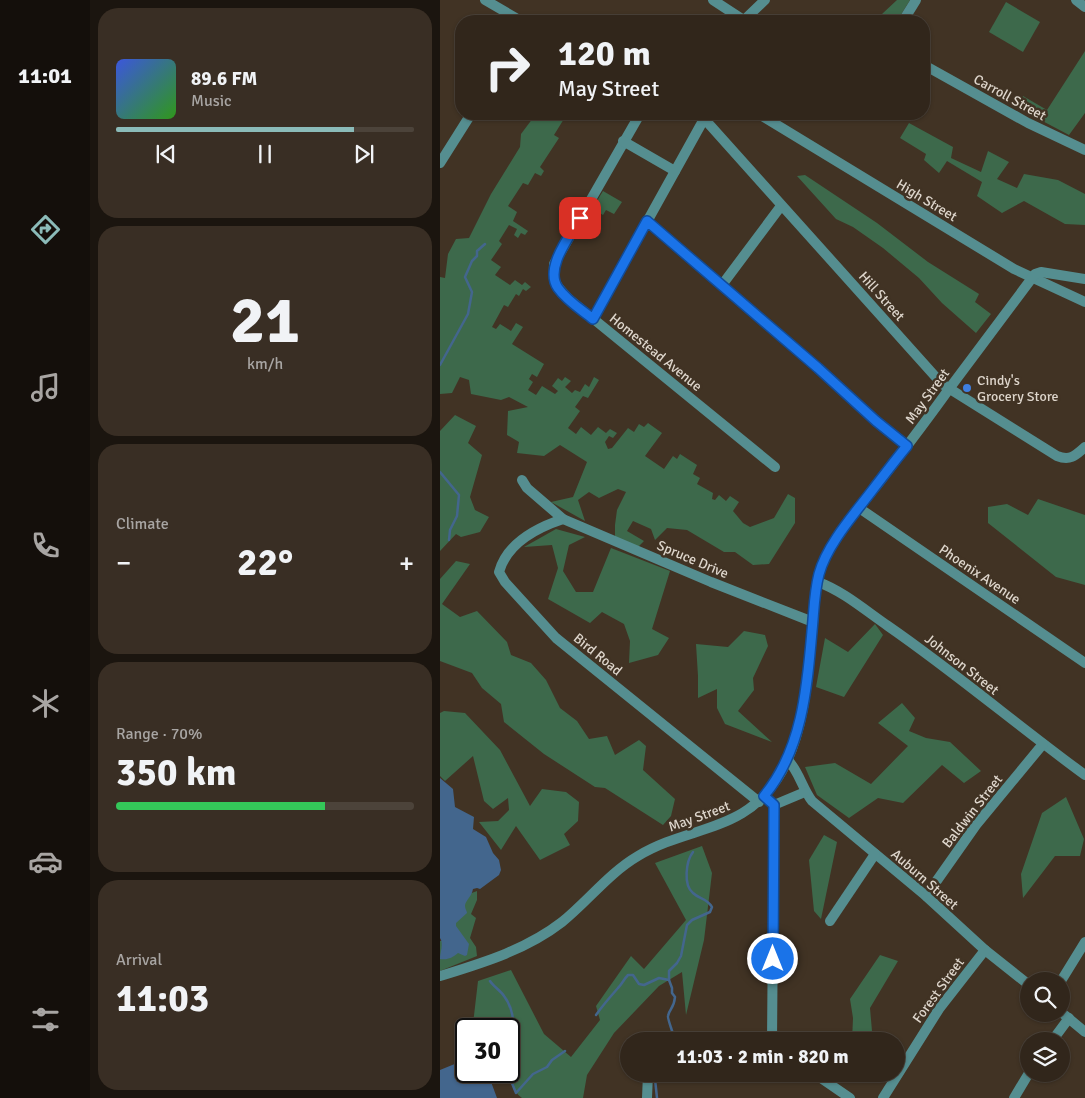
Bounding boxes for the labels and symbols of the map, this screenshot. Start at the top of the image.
street label: Carroll Street [970,71,1049,124]
street label: High Street [893,176,960,225]
pin [559,197,601,239]
street label: Hill Street [855,268,908,325]
street label: Homestead Avenue [606,310,705,395]
street label: May Street [902,365,953,427]
place label: Cindy's Grocery Store [977,372,1059,405]
marker: Cindy's Grocery Store [961,382,973,394]
street label: Spruce Drive [655,537,731,582]
street label: Phoenix Avenue [936,541,1024,608]
street label: Bird Road [570,630,625,679]
street label: Johnson Street [921,630,1002,699]
street label: Baldwin Street [939,771,1006,851]
street label: May Street [666,797,732,835]
street label: Auburn Street [888,846,962,913]
position arrow [746,932,798,984]
street label: Forest Street [909,954,968,1026]
speed limit sign: 30 [455,1018,520,1083]

